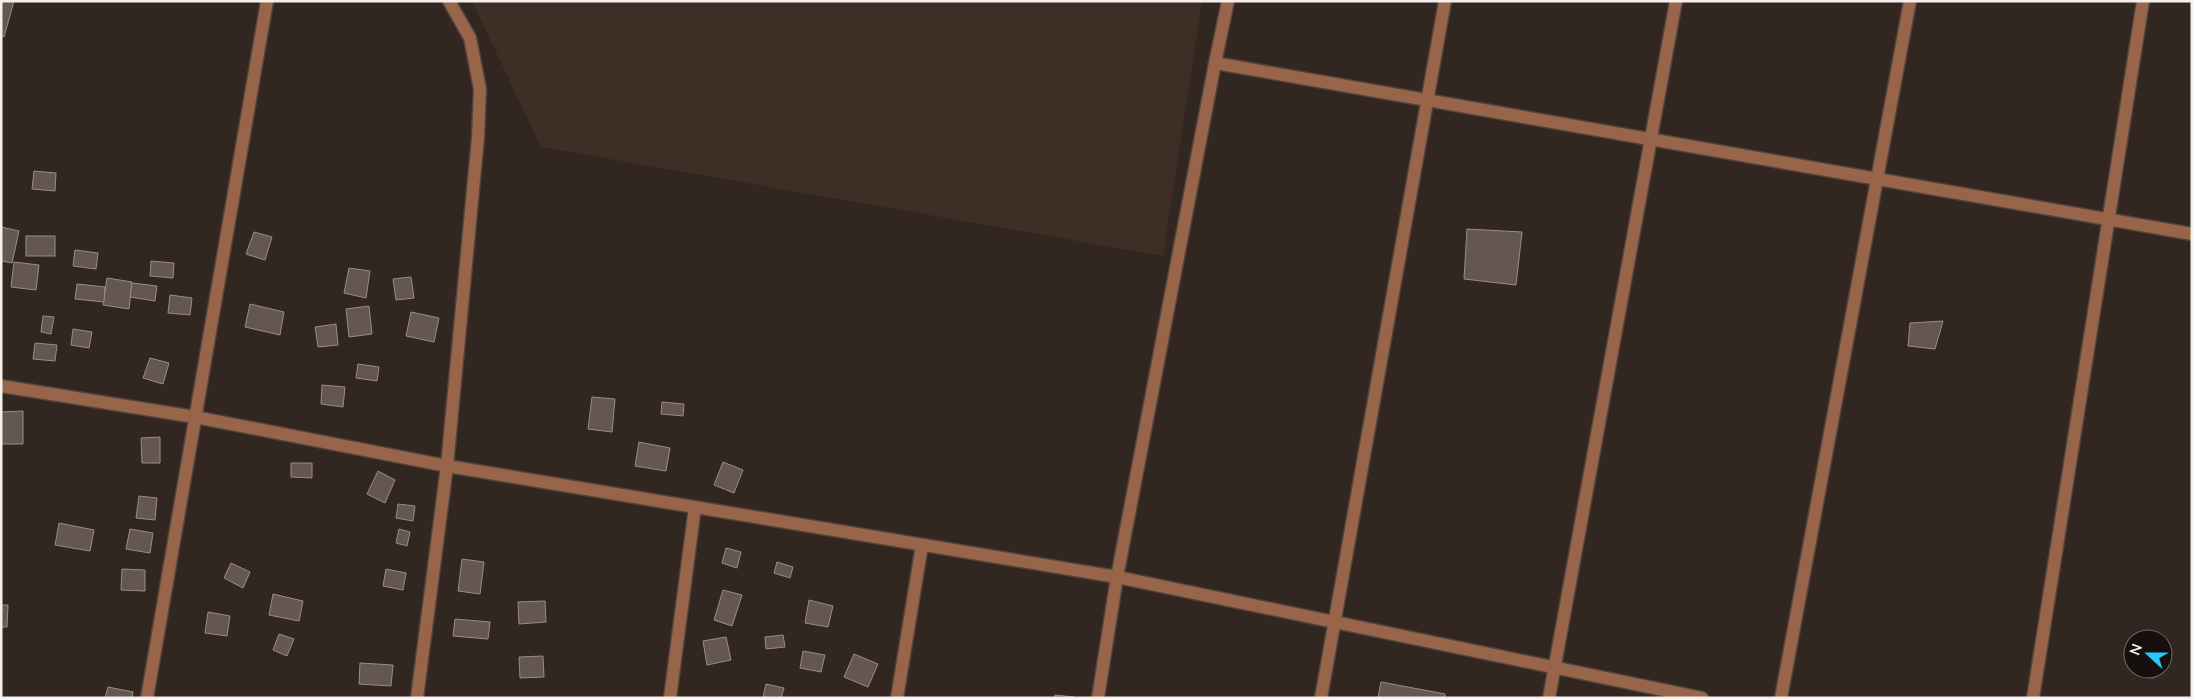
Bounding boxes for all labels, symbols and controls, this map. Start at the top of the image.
north arrow [2123,629,2173,679]
text: N [2126,641,2145,657]

